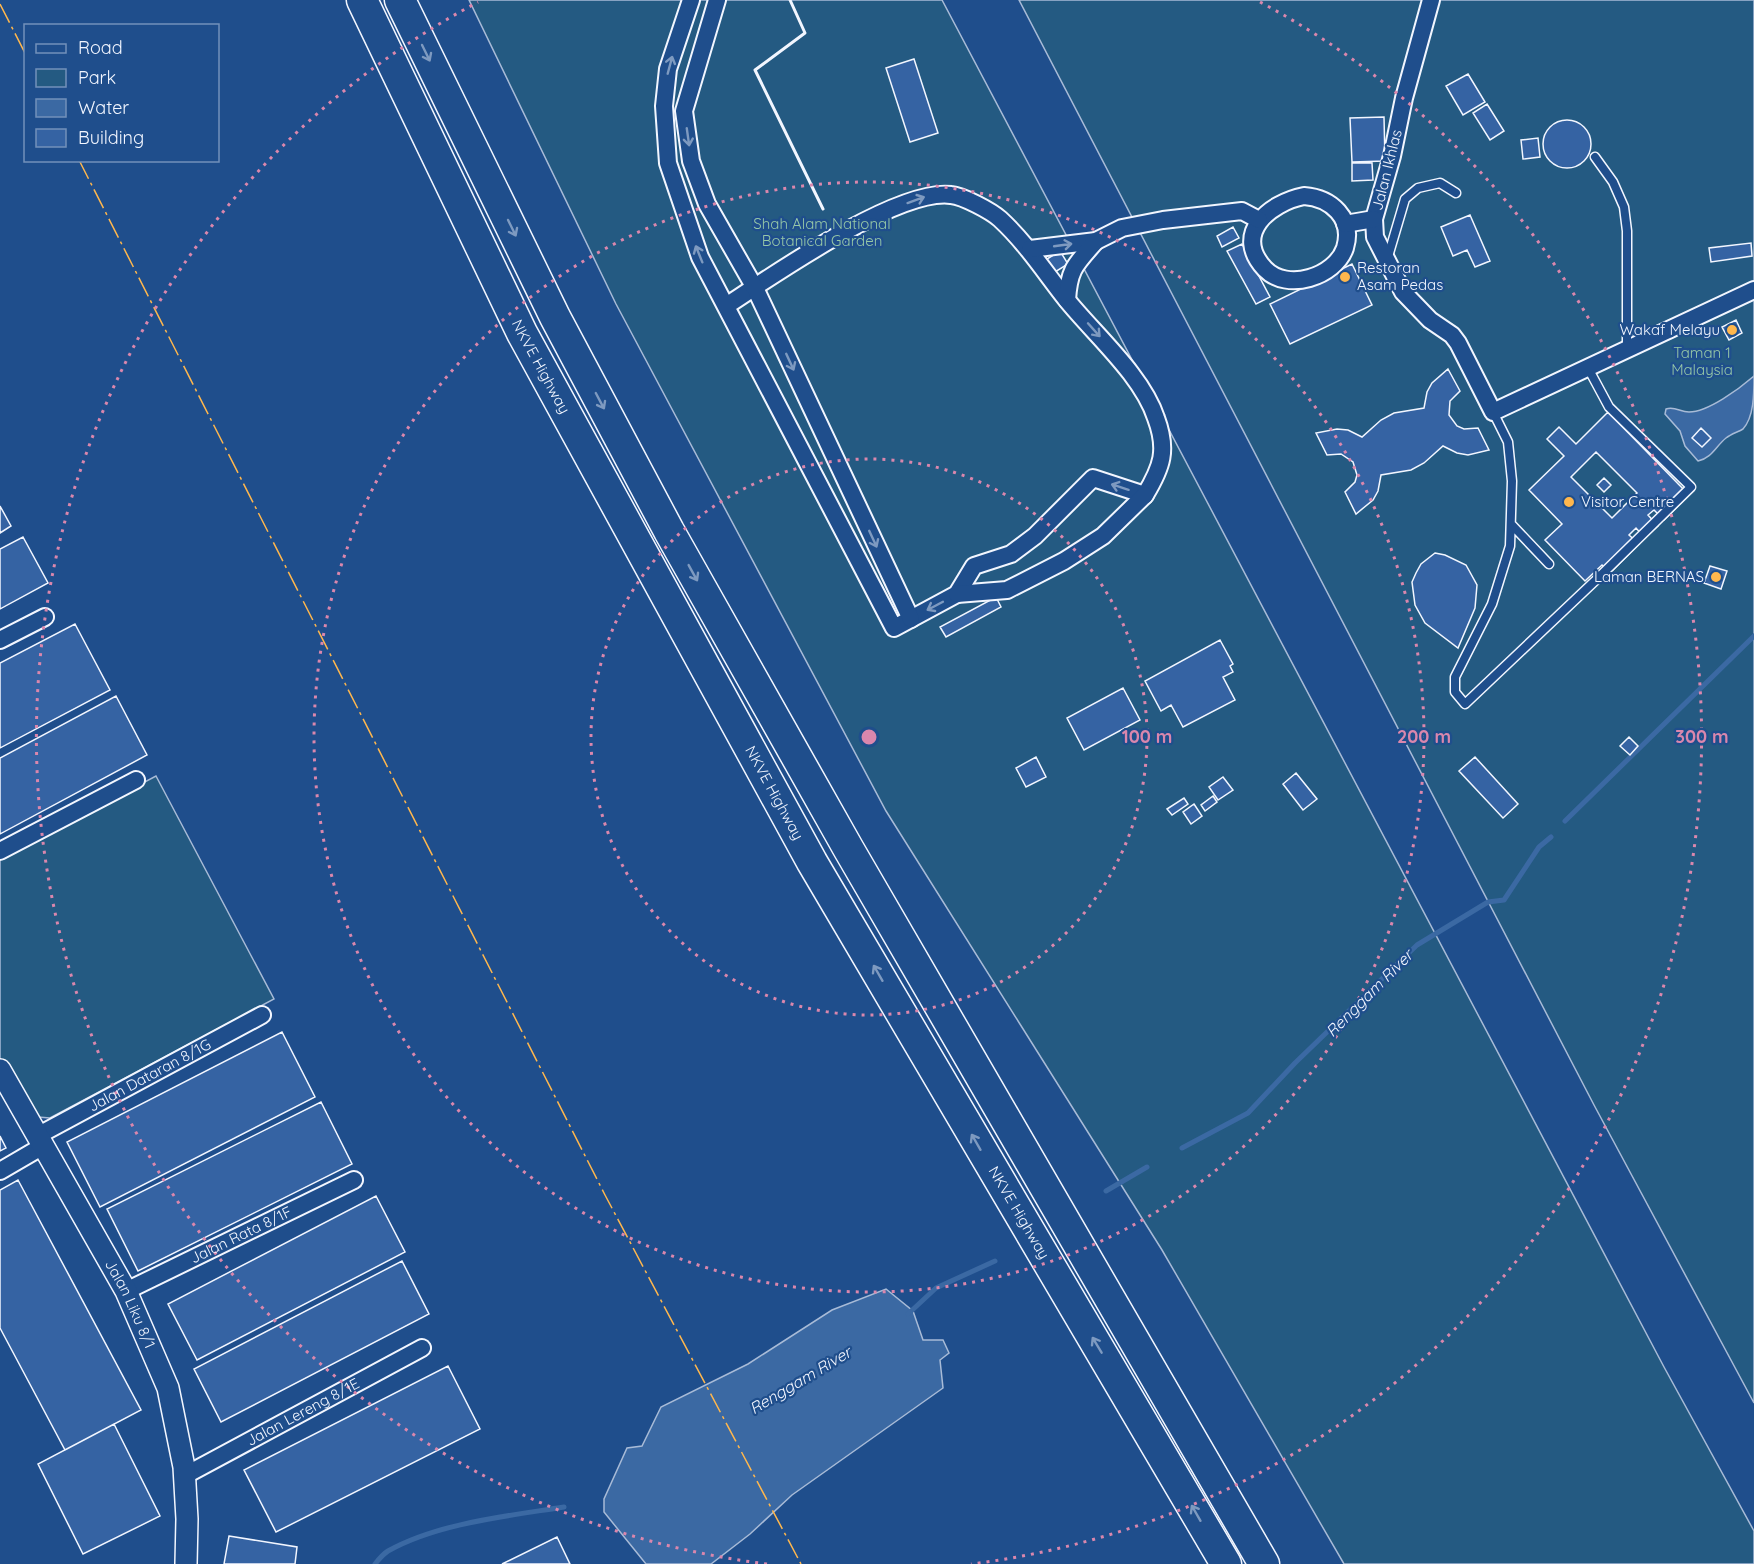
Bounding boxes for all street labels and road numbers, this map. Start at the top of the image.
street label: Jalan Ikhlas [1367,127,1406,212]
street label: NKVE Highway [508,316,574,417]
street label: NKVE Highway [741,742,808,843]
street label: Jalan Dataran 8/1G [85,1034,214,1116]
street label: NKVE Highway [985,1163,1054,1262]
street label: Jalan Rata 8/1F [187,1202,295,1267]
street label: Jalan Liku 8/1 [101,1256,160,1351]
street label: Jalan Lereng 8/1E [243,1373,362,1450]

